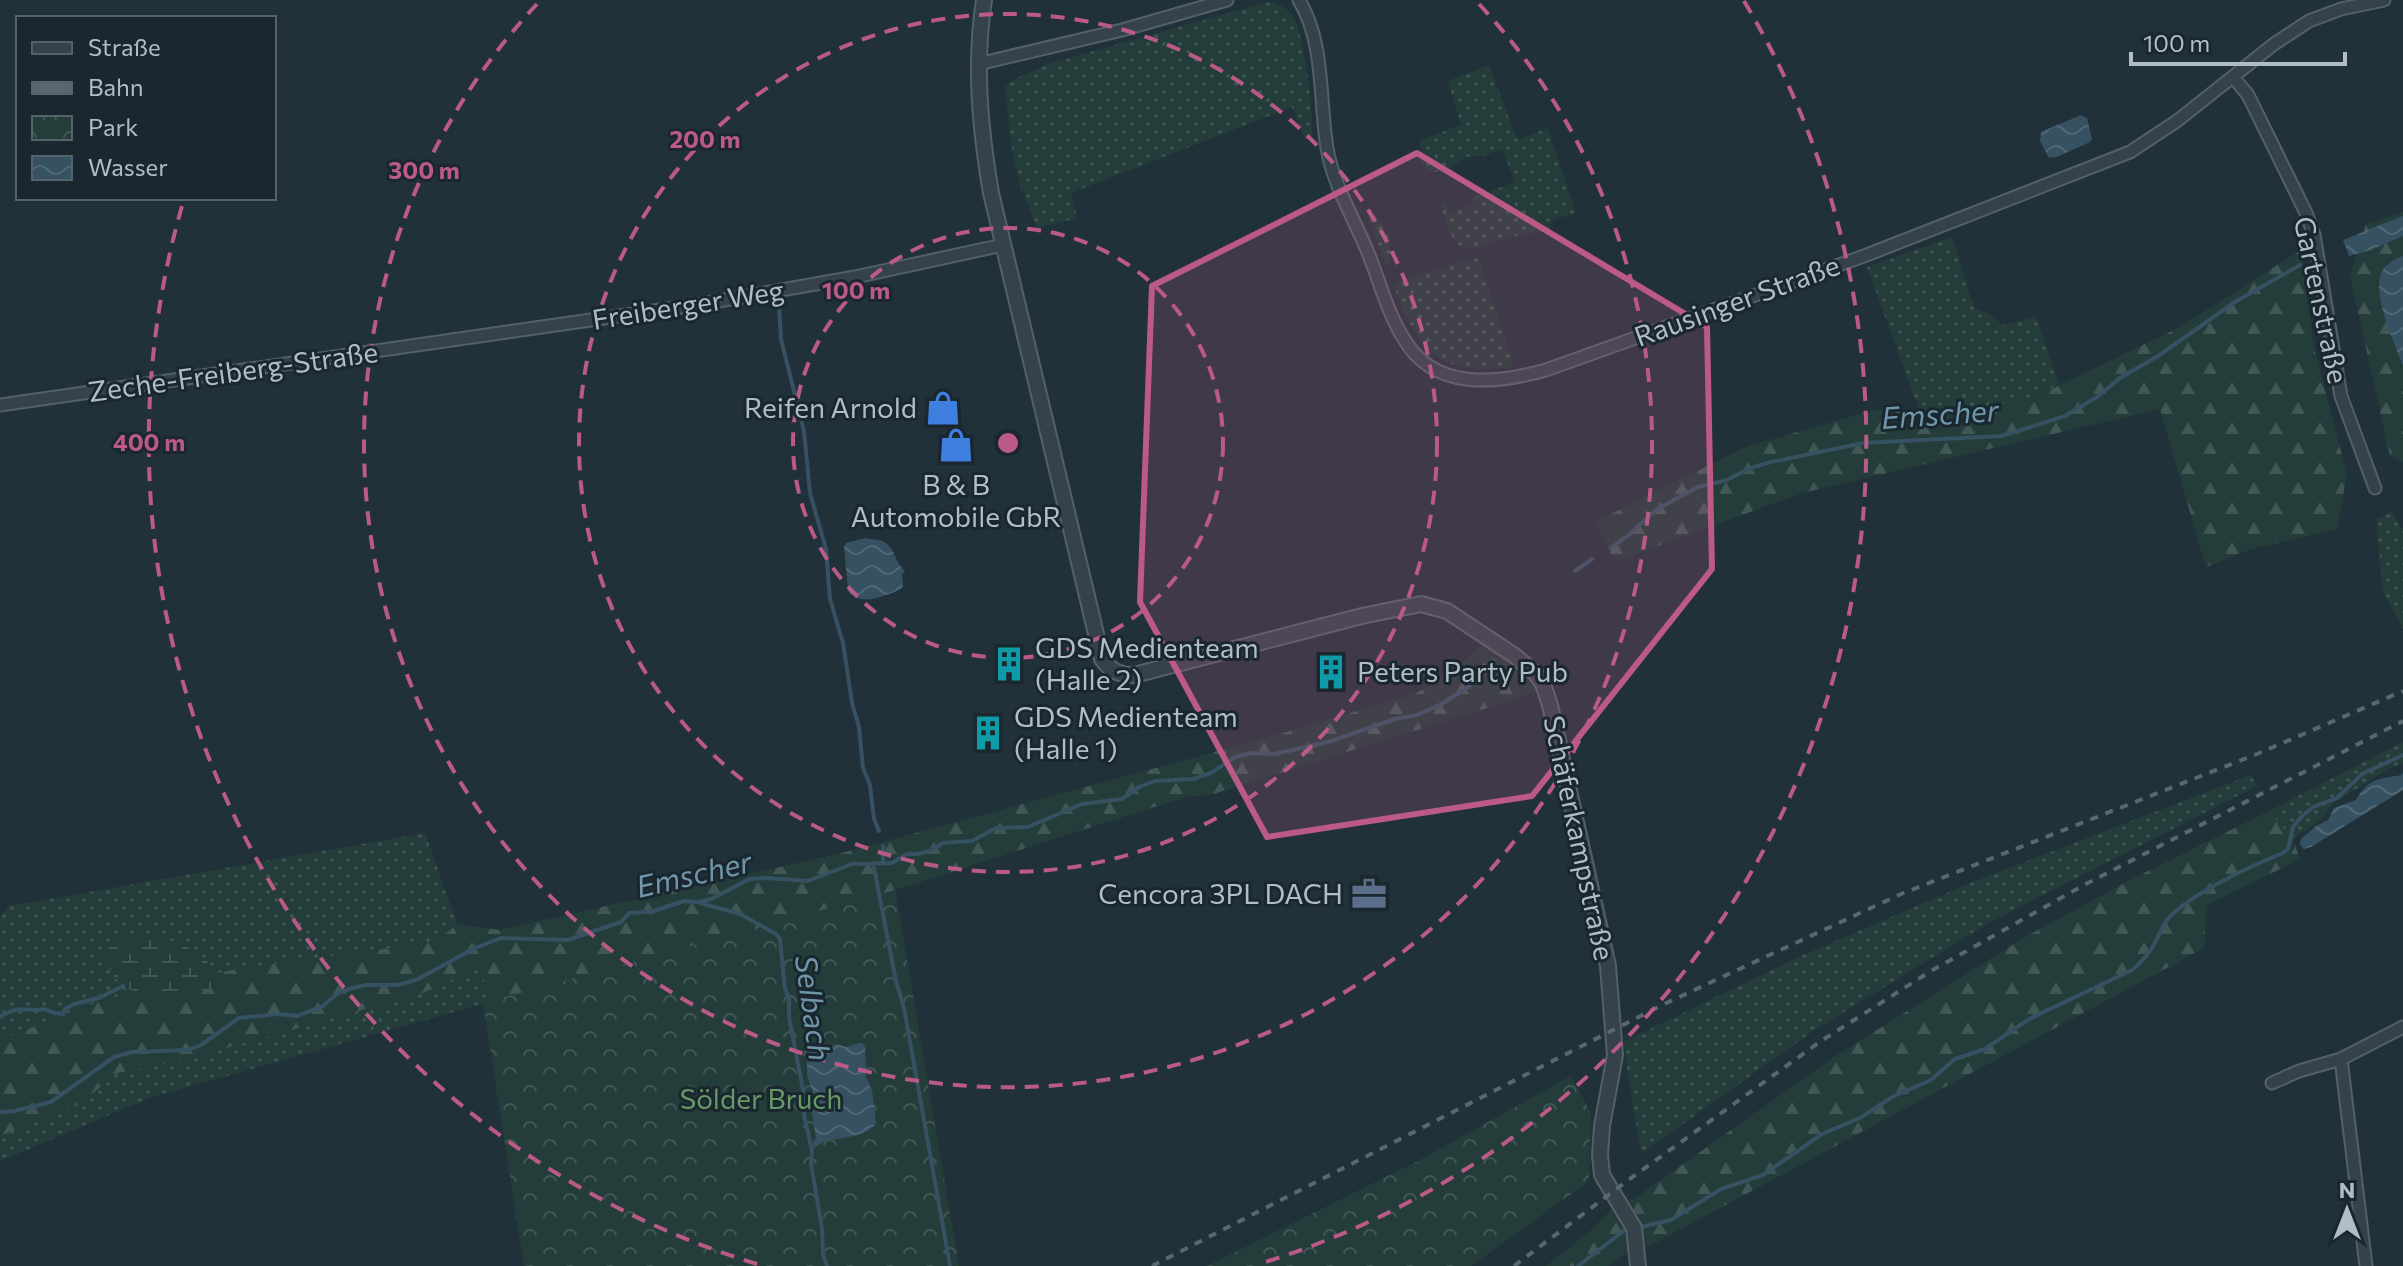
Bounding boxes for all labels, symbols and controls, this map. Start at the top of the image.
legend [16,16,276,200]
scale bar [2131,16,2345,66]
text: 100 m [2143,28,2210,57]
text: Straße [88,32,161,61]
text: Bahn [88,72,144,101]
text: Park [88,112,138,141]
text: 200 m [670,124,740,153]
text: Wasser [88,152,168,181]
text: 300 m [388,155,460,184]
street label: Gartenstraße [2288,213,2356,386]
street label: Rausinger Straße [1629,247,1844,353]
street label: Freiberger Weg [590,272,786,336]
text: 100 m [822,275,890,304]
street label: Zeche-Freiberg-Straße [86,334,380,408]
shop icon: Reifen Arnold [924,389,962,427]
place label: Reifen Arnold [744,390,917,424]
water label: Emscher [1880,390,2001,435]
shop icon: B & B Automobile GbR [937,426,975,464]
text: 400 m [113,427,185,456]
centre of rings [994,429,1022,457]
place label: B & B Automobile GbR [851,467,1061,533]
place label: GDS Medienteam (Halle 2) [1035,630,1259,696]
building icon: GDS Medienteam (Halle 2) [990,645,1028,683]
building icon: Peters Party Pub [1312,653,1350,691]
place label: Peters Party Pub [1357,654,1568,688]
place label: GDS Medienteam (Halle 1) [1014,699,1238,765]
street label: Schäferkampstraße [1537,712,1623,963]
building icon: GDS Medienteam (Halle 1) [969,714,1007,752]
water label: Emscher [632,841,756,904]
office icon: Cencora 3PL DACH [1350,875,1388,913]
place label: Cencora 3PL DACH [1098,876,1343,910]
water label: Selbach [789,952,840,1063]
park label: Sölder Bruch [680,1081,842,1115]
north arrow [2307,1170,2387,1250]
text: N [2339,1176,2355,1203]

